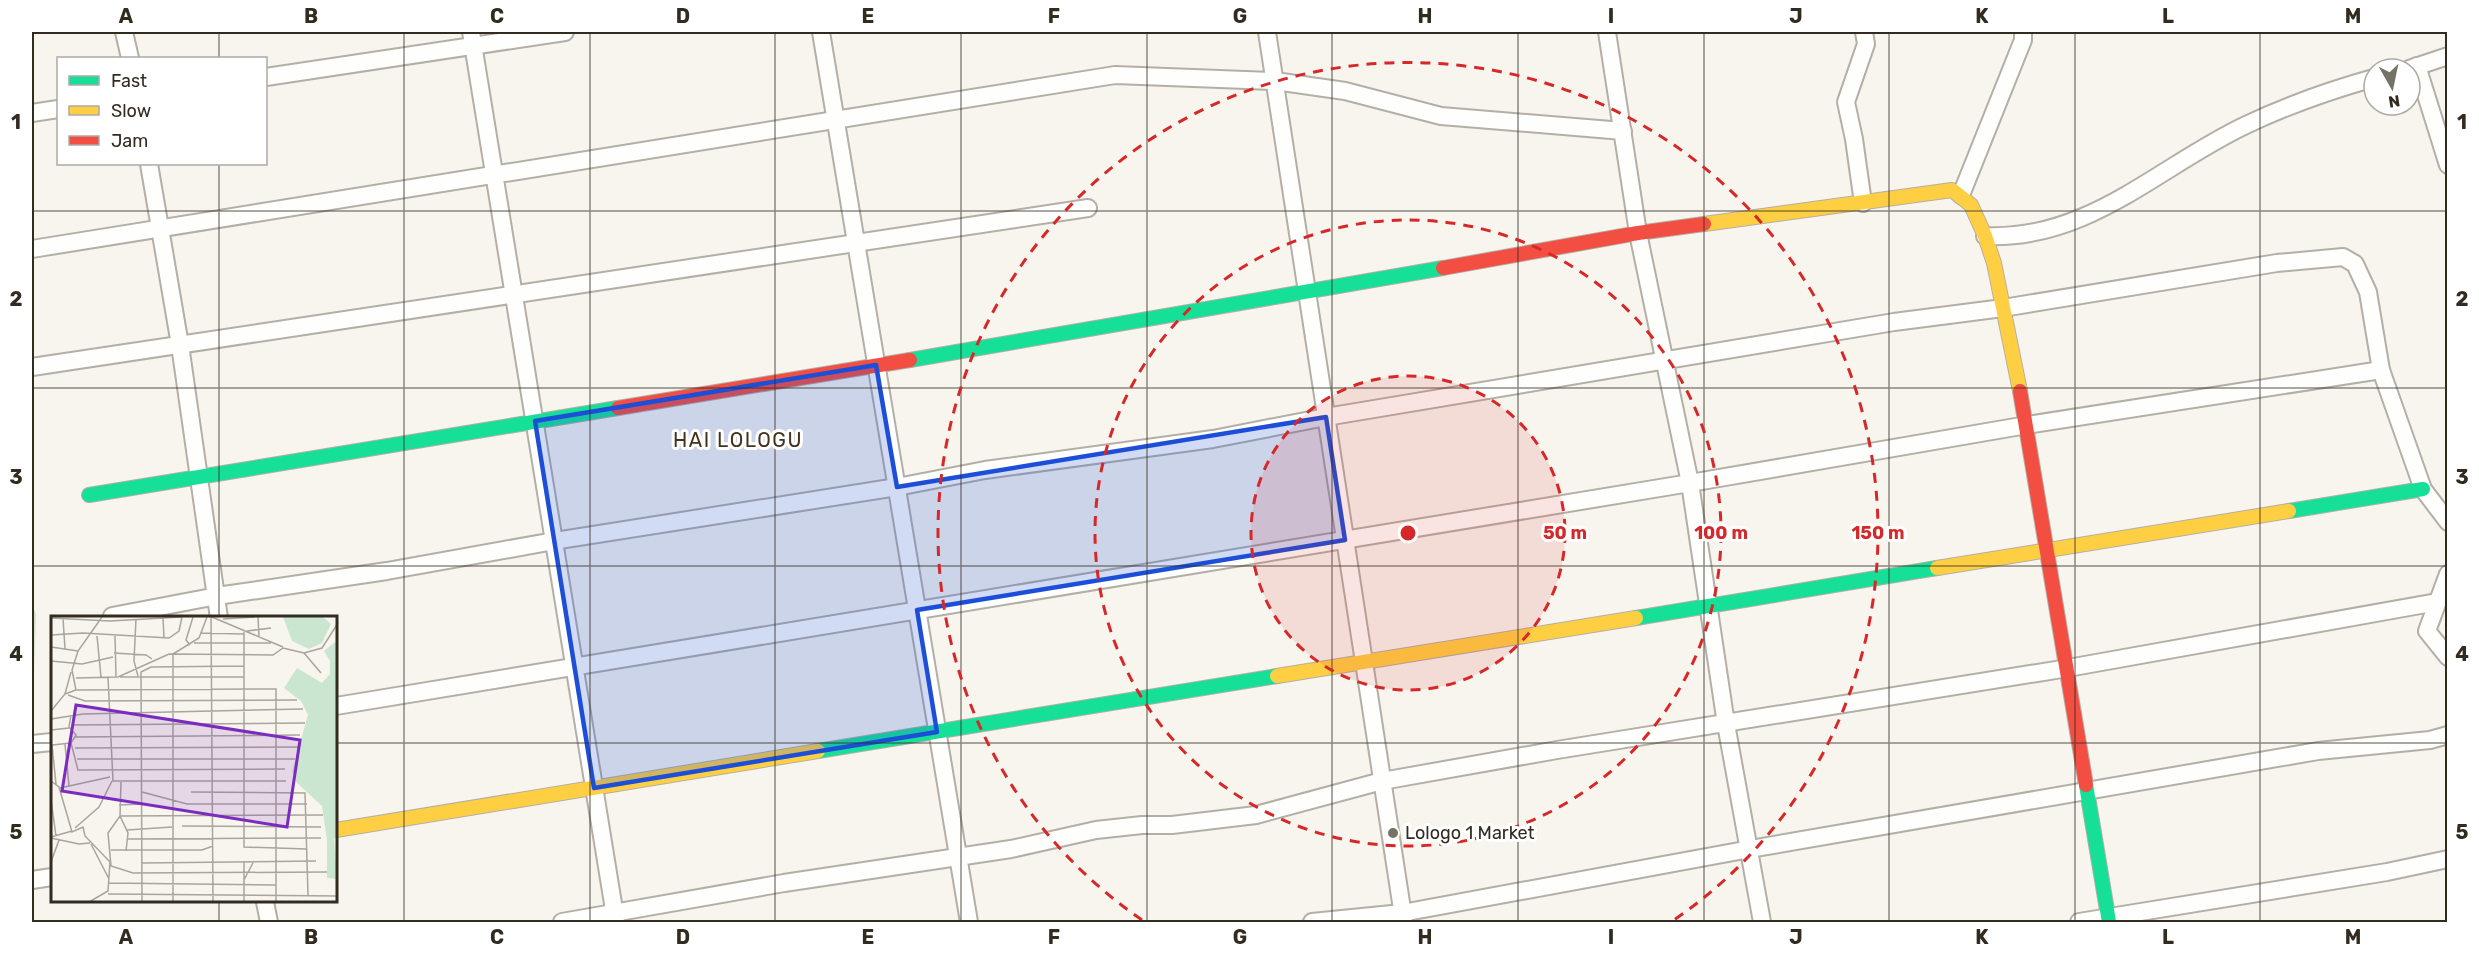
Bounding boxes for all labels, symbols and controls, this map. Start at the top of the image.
text: A [119,4,134,28]
text: B [304,4,318,28]
text: C [490,4,504,28]
text: D [676,4,690,28]
text: E [862,4,874,28]
text: F [1048,4,1060,28]
text: G [1233,4,1247,28]
text: H [1418,4,1432,28]
text: I [1608,4,1614,28]
text: J [1789,4,1803,28]
text: K [1975,4,1989,28]
text: L [2162,4,2174,28]
text: M [2345,4,2361,28]
legend [57,57,267,165]
north arrow [2362,57,2422,117]
text: Fast [111,70,147,92]
text: N [2387,91,2401,112]
text: Slow [111,100,151,122]
text: 1 [11,110,21,134]
text: 1 [2457,110,2467,134]
text: Jam [111,130,148,152]
text: 2 [10,287,23,311]
text: 2 [2456,287,2469,311]
district label: HAI LOLOGU [673,428,803,452]
text: 3 [9,465,23,489]
text: 3 [2455,465,2469,489]
text: 50 m [1543,522,1587,544]
text: 100 m [1694,522,1748,544]
text: 150 m [1851,522,1905,544]
centre of rings [1398,523,1418,543]
inset map [51,616,338,903]
text: 4 [9,642,23,666]
text: 4 [2455,642,2469,666]
text: 5 [10,820,23,844]
text: 5 [2456,820,2469,844]
place label: Lologo 1 Market [1405,822,1535,844]
marker: Lologo 1 Market [1386,826,1400,840]
text: A [119,925,134,949]
text: B [304,925,318,949]
text: C [490,925,504,949]
text: D [676,925,690,949]
text: E [862,925,874,949]
text: F [1048,925,1060,949]
text: G [1233,925,1247,949]
text: H [1418,925,1432,949]
text: I [1608,925,1614,949]
text: J [1789,925,1803,949]
text: K [1975,925,1989,949]
text: L [2162,925,2174,949]
text: M [2345,925,2361,949]

